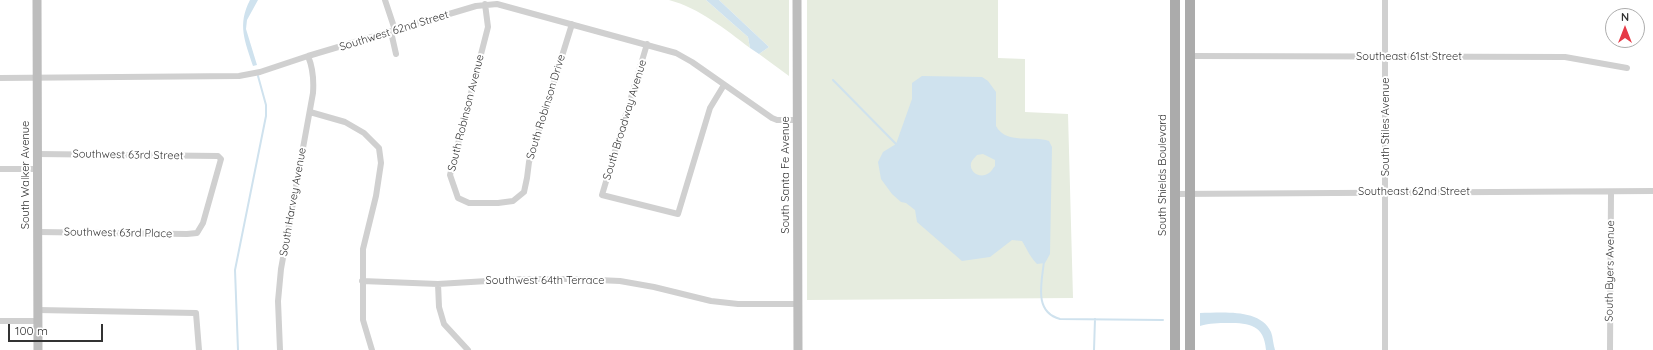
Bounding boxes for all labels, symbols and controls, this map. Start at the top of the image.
street label: Southwest 62nd Street [338,8,450,54]
north arrow [1605,8,1645,48]
text: N [1621,10,1629,24]
street label: Southeast 61st Street [1356,50,1462,64]
street label: South Robinson Avenue [445,53,487,173]
street label: South Robinson Drive [524,53,568,161]
street label: South Broadway Avenue [600,58,650,182]
street label: South Stiles Avenue [1379,78,1393,176]
street label: South Shields Boulevard [1156,114,1170,236]
street label: South Santa Fe Avenue [779,116,793,234]
street label: South Walker Avenue [19,121,33,229]
street label: Southwest 63rd Street [72,147,184,163]
street label: South Harvey Avenue [277,147,309,257]
street label: Southeast 62nd Street [1358,185,1470,199]
street label: South Byers Avenue [1603,220,1617,322]
street label: Southwest 63rd Place [64,225,172,241]
street label: Southwest 64th Terrace [486,274,604,288]
scale bar [10,316,105,342]
text: 100 m [15,323,48,338]

